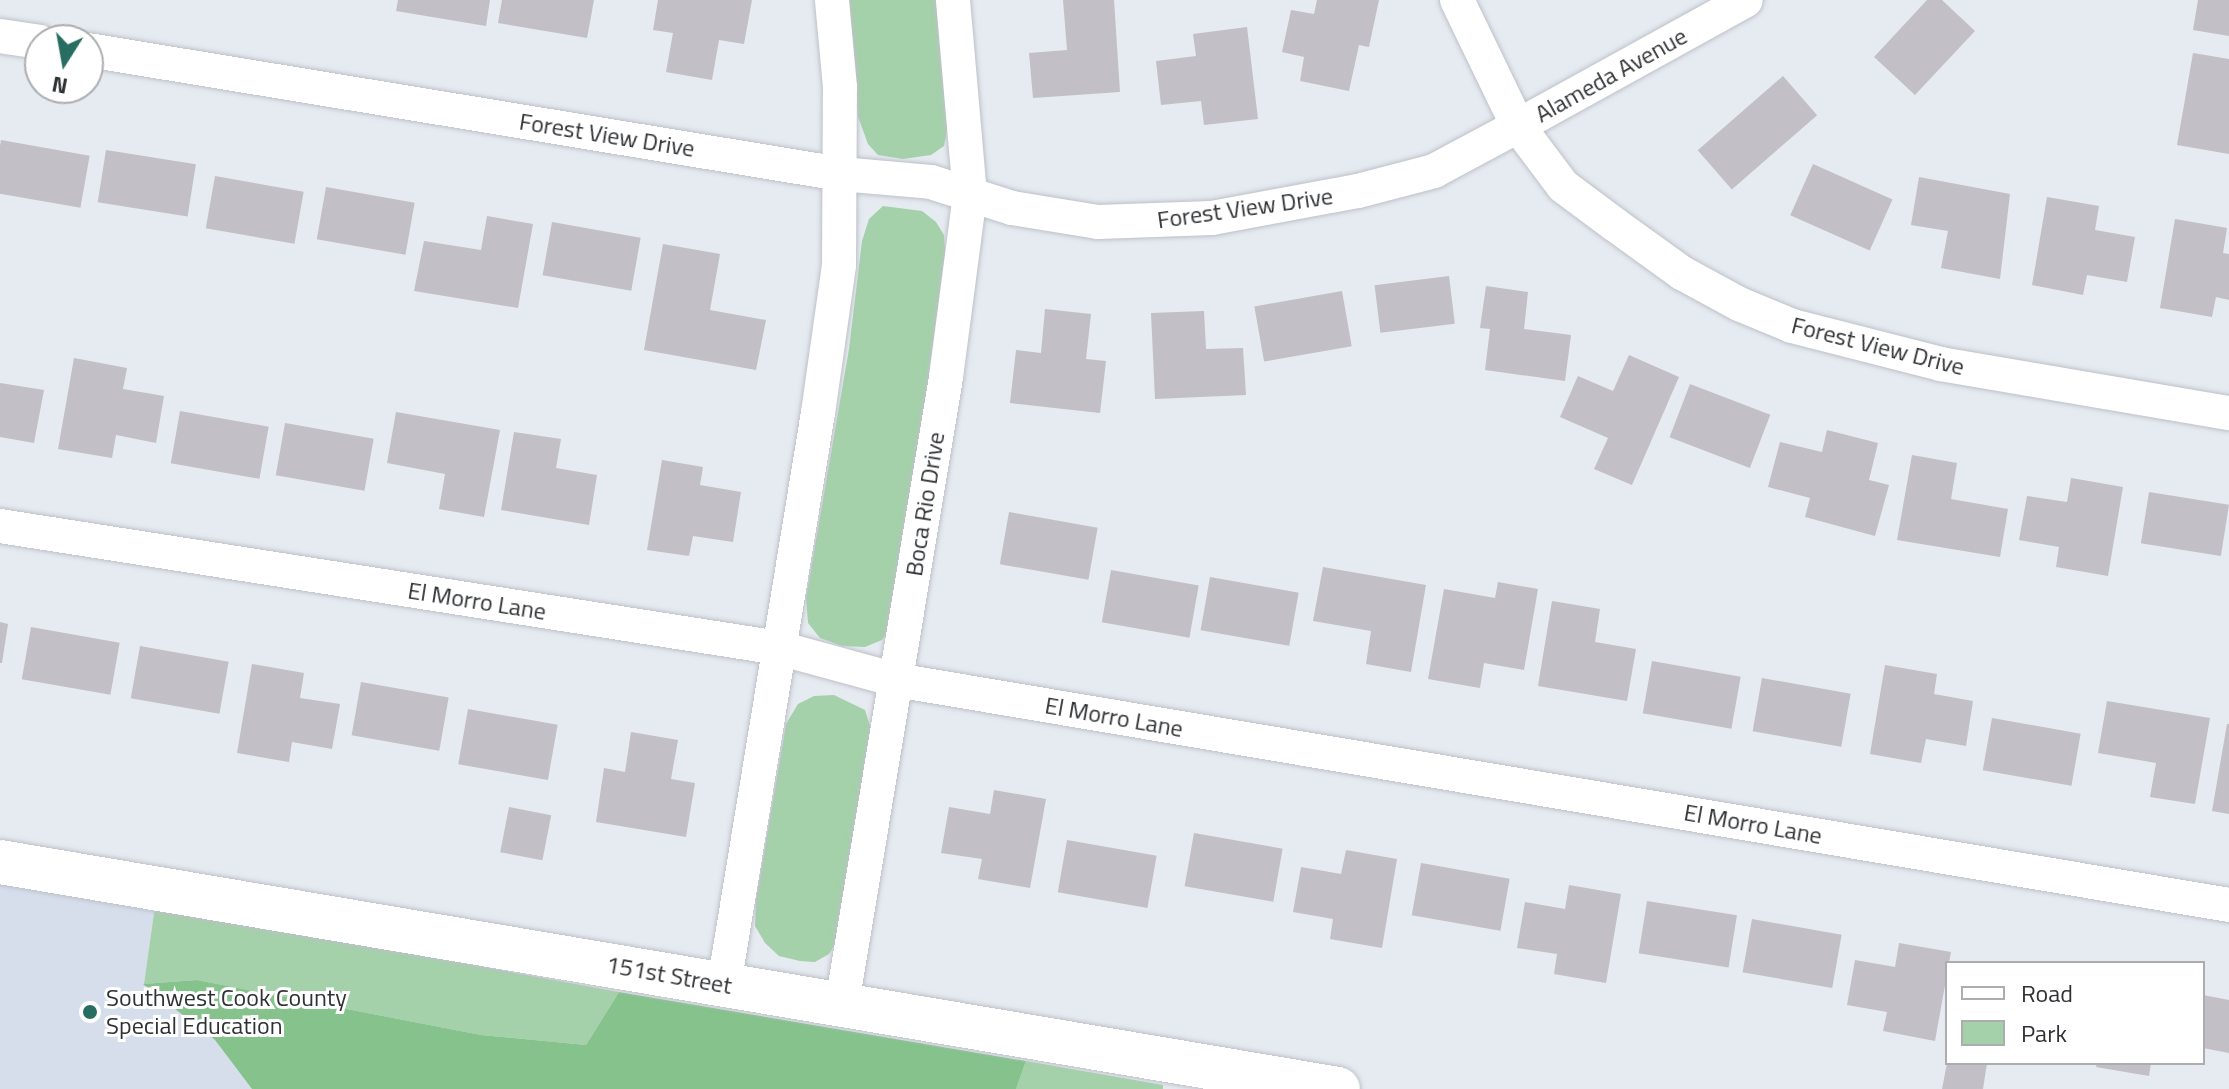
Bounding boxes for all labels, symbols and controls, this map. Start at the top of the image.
street label: Alameda Avenue [1530,21,1692,129]
north arrow [24,24,104,104]
text: N [49,67,71,104]
street label: Forest View Drive [517,107,697,163]
street label: Forest View Drive [1155,181,1335,235]
street label: Forest View Drive [1789,311,1967,381]
street label: Boca Rio Drive [899,430,951,578]
street label: El Morro Lane [406,576,548,626]
street label: El Morro Lane [1043,691,1185,743]
street label: El Morro Lane [1682,798,1824,850]
street label: 151st Street [604,950,734,1000]
legend [1945,961,2205,1065]
text: Road [2021,975,2073,1011]
place label: Southwest Cook County Special Education [106,984,347,1040]
marker: Southwest Cook County Special Education [81,1003,99,1021]
text: Park [2021,1015,2067,1051]

